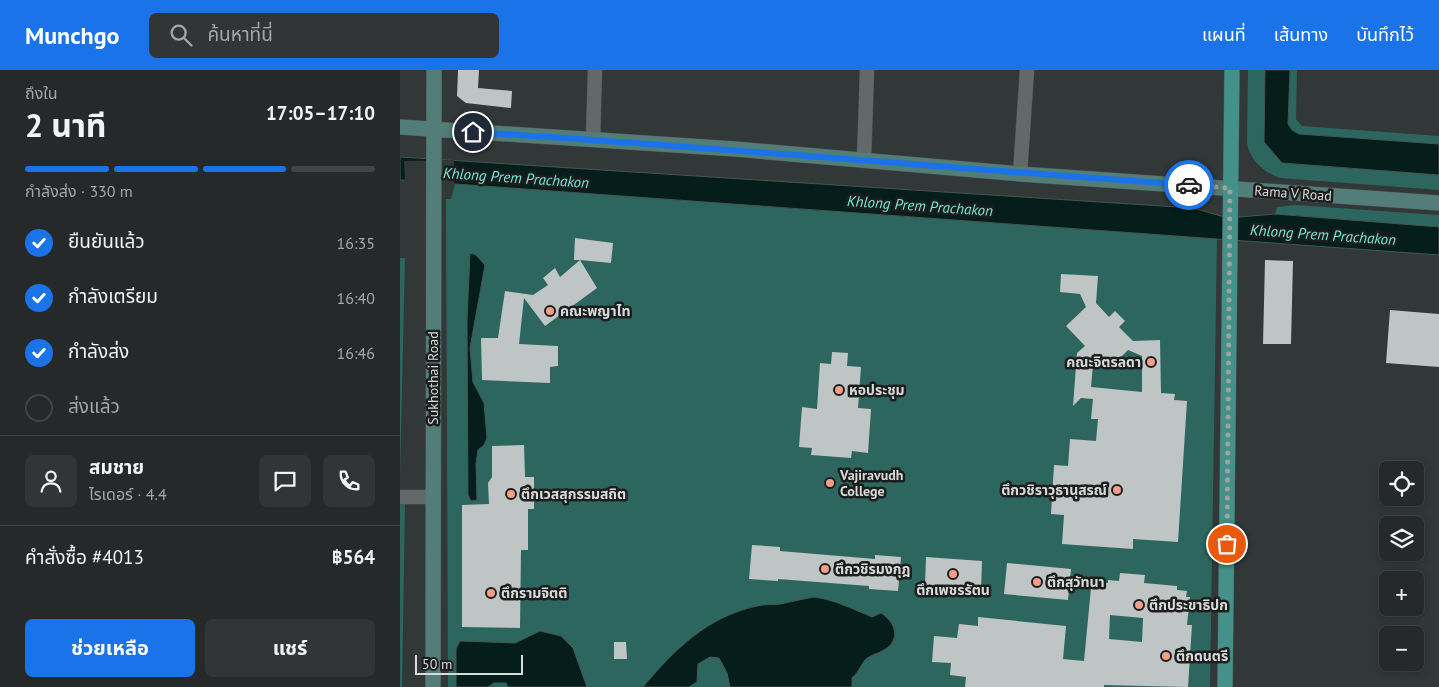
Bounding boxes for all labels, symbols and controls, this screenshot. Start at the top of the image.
search box [149,13,499,58]
text: Munchgo [25,20,119,51]
icon: search [167,21,195,49]
text: ค้นหาที่นี่ [207,22,273,46]
text: แผนที่ [1202,23,1246,46]
text: เส้นทาง [1274,23,1328,46]
text: บันทึกไว้ [1356,23,1414,46]
text: ถึงใน [25,83,58,103]
text: 17:05–17:10 [266,101,375,125]
text: 2 นาที [25,104,106,146]
pin [452,111,494,153]
icon: home [459,118,487,146]
courier [1164,160,1214,210]
water label: Khlong Prem Prachakon [442,163,590,192]
icon: car [1175,171,1203,199]
text: กำลังส่ง · 330 m [25,181,133,201]
street label: Rama V Road [1254,181,1332,205]
water label: Khlong Prem Prachakon [846,191,994,220]
water label: Khlong Prem Prachakon [1249,220,1397,249]
icon: check [25,229,53,257]
text: ยืนยันแล้ว [68,229,145,253]
text: 16:35 [337,233,375,253]
icon: check [25,284,53,312]
text: กำลังเตรียม [68,284,158,308]
text: 16:40 [337,288,375,308]
place label: คณะพญาไท [560,302,630,320]
marker: คณะพญาไท [544,305,556,317]
street label: Sukhothai Road [424,331,442,425]
icon: check [25,339,53,367]
text: กำลังส่ง [68,339,129,363]
text: 16:46 [337,343,375,363]
place label: คณะจิตรลดา [1066,353,1141,371]
marker: คณะจิตรลดา [1145,356,1157,368]
place label: หอประชุม [849,381,905,399]
marker: หอประชุม [833,384,845,396]
text: ส่งแล้ว [68,394,120,418]
button: person [25,455,77,507]
text: สมชาย [89,455,144,479]
button: chat [259,455,311,507]
button: phone [323,455,375,507]
map controls [1379,461,1424,671]
button: locate [1379,461,1424,506]
place label: Vajiravudh College [839,466,903,500]
marker: Vajiravudh College [824,477,836,489]
place label: ตึกวชิราวุธานุสรณ์ [1001,481,1107,499]
text: ไรเดอร์ · 4.4 [89,484,167,504]
marker: ตึกวชิราวุธานุสรณ์ [1111,484,1123,496]
place label: ตึกเวสสุกรรมสถิต [521,485,626,503]
marker: ตึกเวสสุกรรมสถิต [505,488,517,500]
button: layers [1379,516,1424,561]
pin [1206,523,1248,565]
icon: bag [1213,530,1241,558]
text: คำสั่งซื้อ #4013 [25,545,144,569]
text: ฿564 [332,545,375,569]
place label: ตึกวชิรมงกุฎ [835,560,910,578]
marker: ตึกวชิรมงกุฎ [819,563,831,575]
marker: ตึกเพชรรัตน [947,568,959,580]
button: + [1379,571,1424,616]
place label: ตึกสุวัทนา [1047,573,1105,591]
marker: ตึกสุวัทนา [1031,576,1043,588]
place label: ตึกเพชรรัตน [916,581,990,599]
place label: ตึกรามจิตติ [501,584,567,602]
marker: ตึกรามจิตติ [485,587,497,599]
place label: ตึกประขาธิปก [1149,596,1228,614]
marker: ตึกประขาธิปก [1133,599,1145,611]
button: ช่วยเหลือ [25,619,195,677]
button: แชร์ [205,619,375,677]
button: − [1379,626,1424,671]
place label: ตึกดนตรี [1176,647,1228,665]
marker: ตึกดนตรี [1160,650,1172,662]
scale bar [415,652,522,675]
text: 50 m [422,655,452,673]

